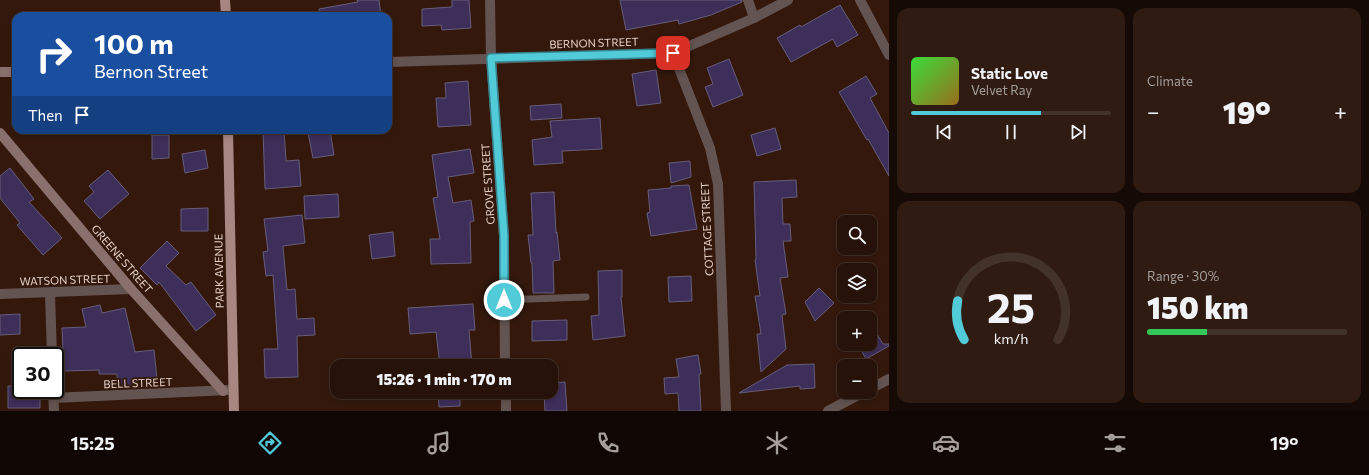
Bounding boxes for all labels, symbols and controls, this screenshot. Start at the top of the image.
text: 100 m [94,26,174,60]
icon: right [28,28,80,80]
street label: BERNON STREET [549,34,639,51]
pin [656,36,690,70]
icon: arrive [662,42,684,64]
text: Bernon Street [94,60,208,82]
text: Static Love [971,64,1048,82]
text: Climate [1147,73,1193,89]
text: Velvet Ray [971,82,1032,98]
text: 19° [1223,93,1271,130]
text: − [1147,98,1160,125]
text: + [1334,98,1347,125]
icon: arrive [71,104,93,126]
text: Then [28,106,63,124]
icon: previous [933,121,955,143]
icon: pause [1000,121,1022,143]
icon: next [1067,121,1089,143]
street label: GROVE STREET [478,143,497,225]
street label: COTTAGE STREET [698,182,715,276]
map controls [837,215,877,399]
button: search [837,215,877,255]
street label: GREENE STREET [89,222,156,295]
street label: PARK AVENUE [211,234,226,308]
button: layers [837,263,877,303]
text: Range · 30% [1147,268,1219,284]
street label: WATSON STREET [19,271,111,288]
position arrow [483,279,525,321]
text: 25 [987,281,1035,332]
text: 150 km [1147,288,1248,325]
button: + [837,311,877,351]
text: km/h [994,328,1028,346]
speed limit sign: 30 [12,347,64,399]
button: − [837,359,877,399]
text: 15:26 · 1 min · 170 m [376,370,512,388]
street label: BELL STREET [103,375,173,390]
icon: directions [256,429,284,457]
icon: music [425,429,453,457]
icon: phone [594,429,622,457]
icon: climate [763,429,791,457]
icon: car [932,429,960,457]
icon: filters [1101,429,1129,457]
text: 15:25 [71,432,115,454]
text: 19° [1270,432,1298,454]

